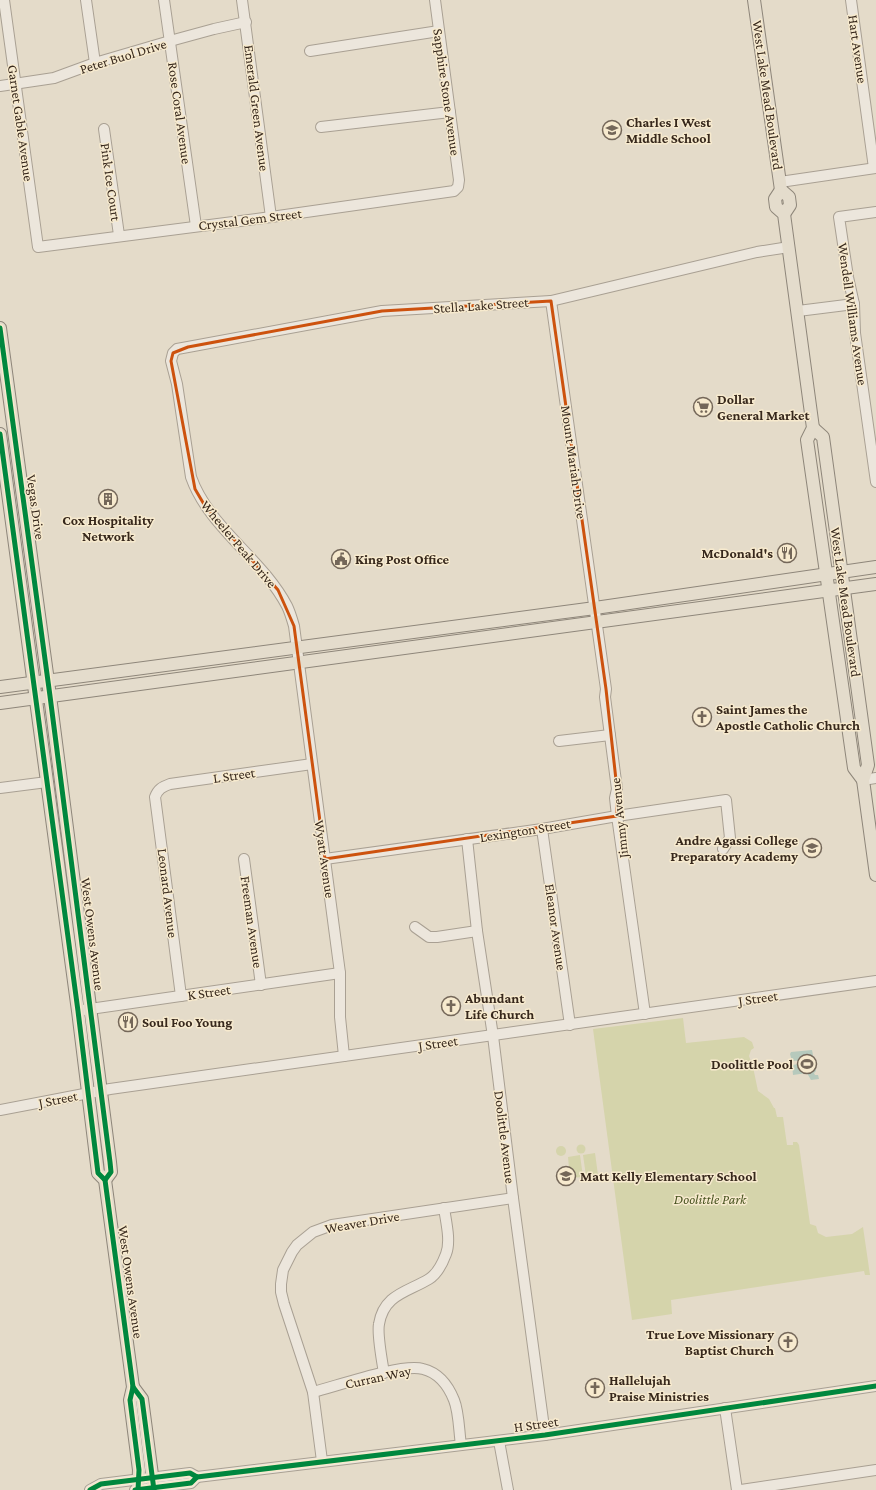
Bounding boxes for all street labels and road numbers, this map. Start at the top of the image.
street label: Hart Avenue [845,14,871,84]
street label: West Lake Mead Boulevard [750,19,787,171]
street label: Sapphire Stone Avenue [430,28,464,156]
street label: Peter Buol Drive [78,35,168,77]
street label: Emerald Green Avenue [241,44,273,172]
street label: Rose Coral Avenue [165,61,195,165]
street label: Garnet Gable Avenue [5,64,37,182]
street label: Pink Ice Court [98,142,124,222]
street label: Crystal Gem Street [197,205,303,233]
street label: Wendell Williams Avenue [835,242,871,386]
street label: Stella Lake Street [433,294,529,316]
street label: Mount Mariah Drive [558,404,590,520]
street label: Vegas Drive [24,474,48,540]
street label: Wheeler Peak Drive [198,497,280,591]
street label: West Lake Mead Boulevard [828,526,865,678]
street label: L Street [212,764,256,786]
street label: Jimmy Avenue [607,777,631,861]
street label: Lexington Street [478,815,572,845]
street label: Wyatt Avenue [312,819,338,899]
street label: Leonard Avenue [155,847,181,939]
street label: Freeman Avenue [238,875,266,969]
street label: West Owens Avenue [78,877,108,991]
street label: Eleanor Avenue [542,883,570,971]
street label: K Street [186,981,232,1003]
street label: J Street [735,987,779,1009]
street label: J Street [415,1032,459,1054]
street label: J Street [35,1087,79,1111]
street label: Doolittle Avenue [491,1090,519,1184]
street label: Weaver Drive [324,1208,400,1236]
street label: West Owens Avenue [115,1225,147,1339]
street label: Curran Way [344,1362,413,1392]
street label: H Street [513,1413,560,1435]

